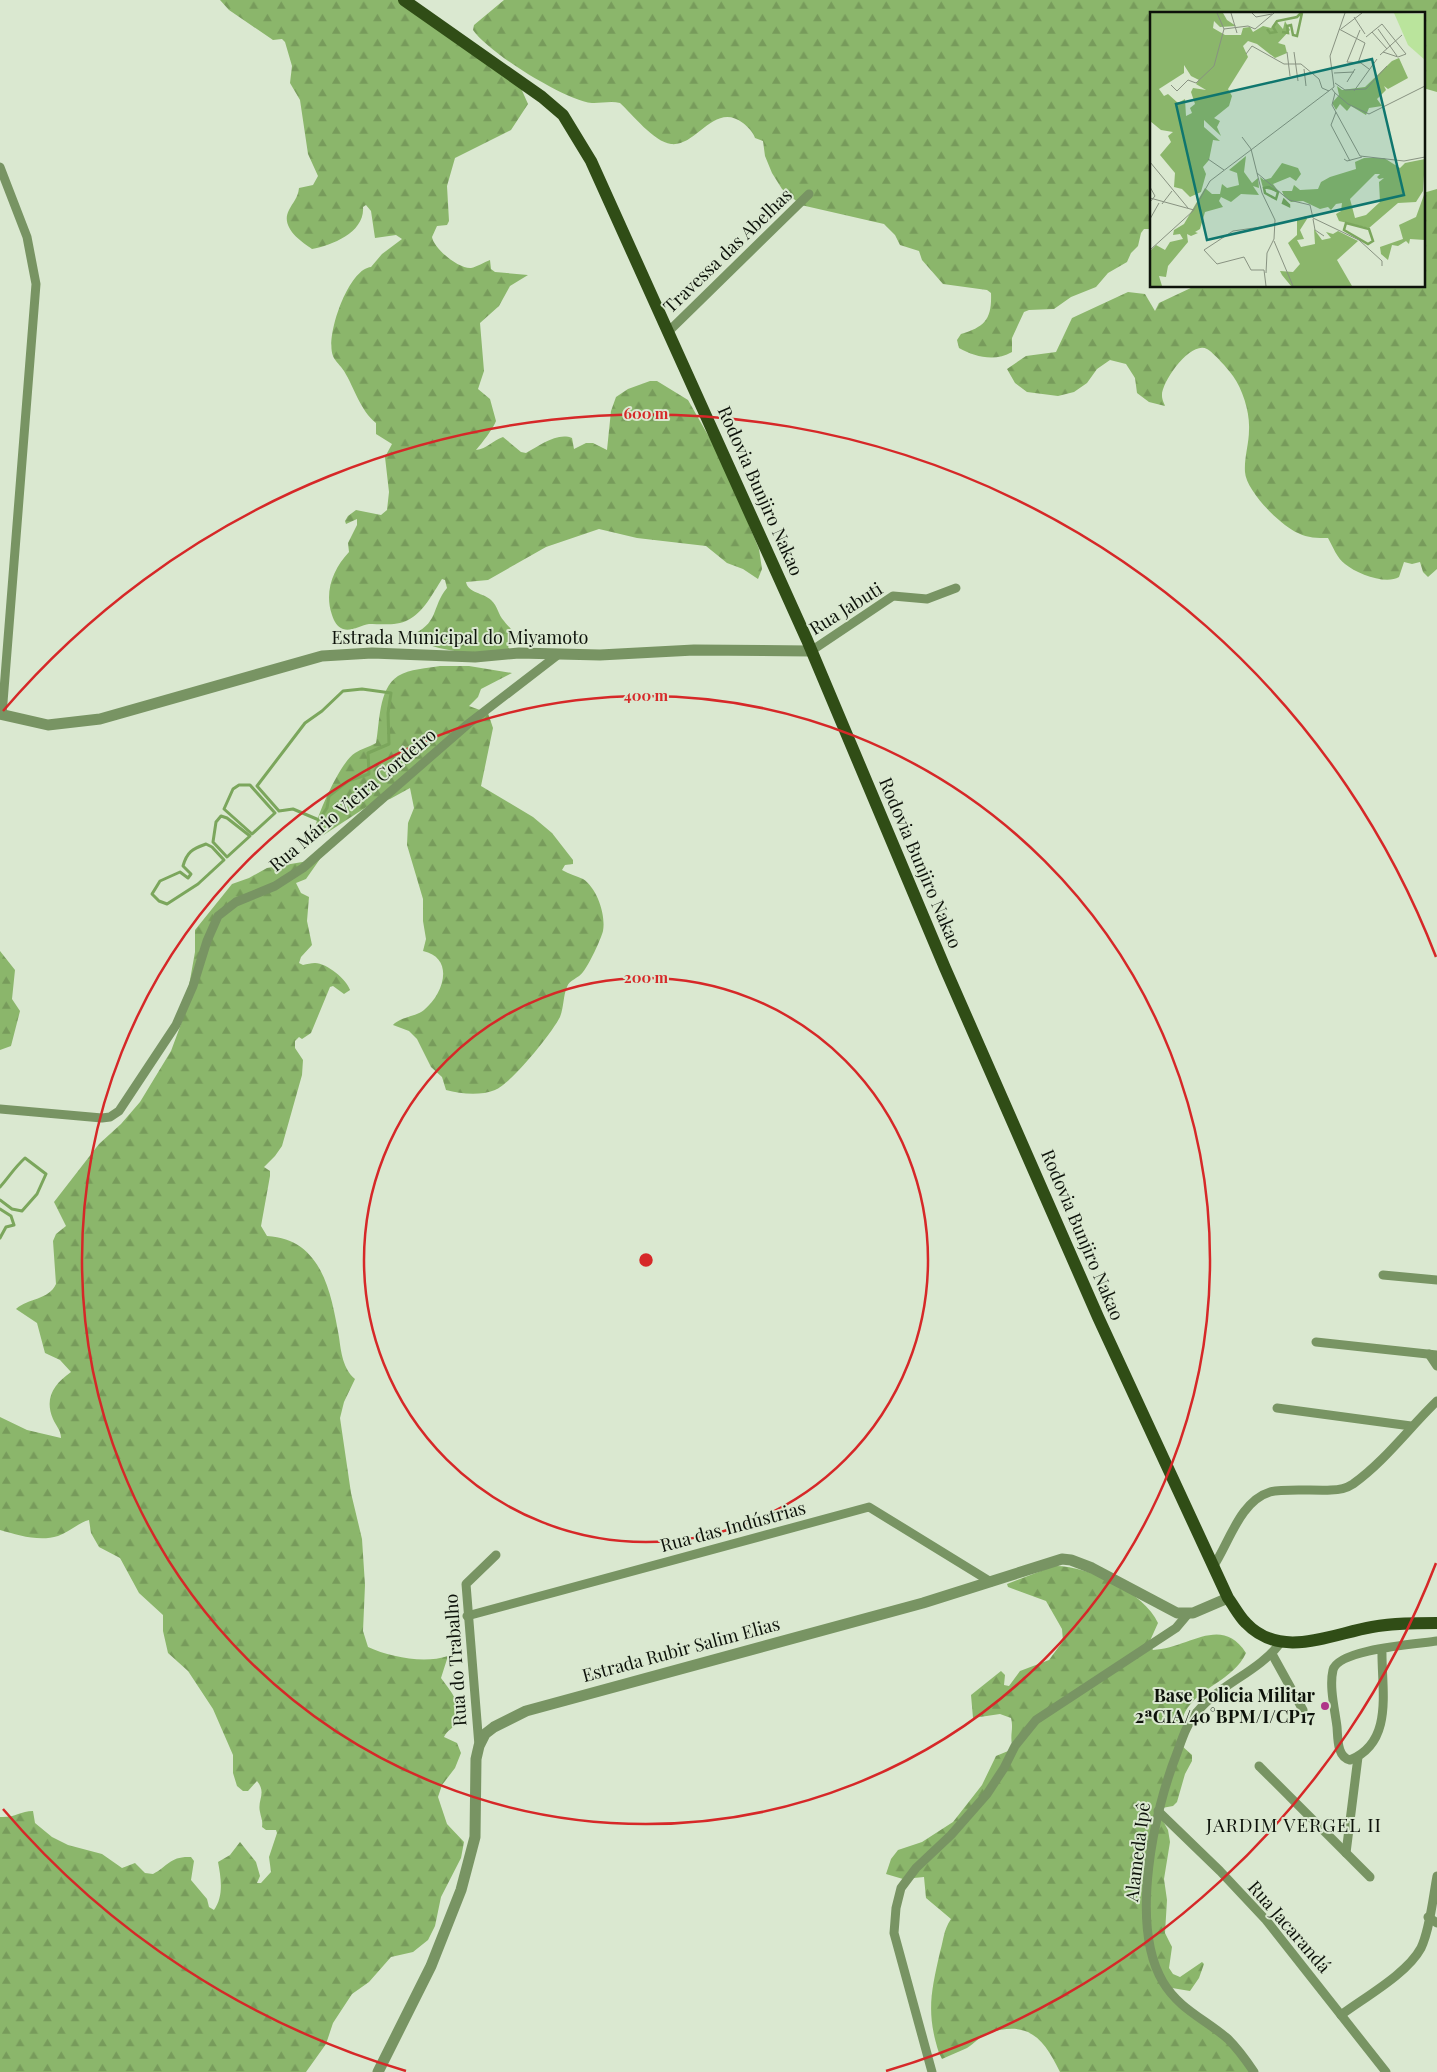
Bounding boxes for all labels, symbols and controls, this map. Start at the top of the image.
inset map [1150,12,1424,288]
street label: Travessa das Abelhas [658,183,797,318]
street label: Rodovia Bunjiro Nakao [713,402,809,579]
text: 600 m [624,403,669,423]
street label: Rua Jabuti [804,576,887,640]
street label: Estrada Municipal do Miyamoto [332,625,589,649]
text: 400 m [624,685,669,705]
street label: Rua Mário Vieira Cordeiro [264,722,441,876]
street label: Rodovia Bunjiro Nakao [874,774,968,952]
text: 200 m [624,967,669,987]
street label: Rodovia Bunjiro Nakao [1036,1146,1130,1324]
centre of rings [637,1251,655,1269]
street label: Rua das Indústrias [657,1495,808,1557]
street label: Rua do Trabalho [438,1593,472,1727]
street label: Estrada Rubir Salim Elias [579,1611,782,1687]
place label: Base Policia Militar 2ªCIA/40°BPM/I/CP17 [1135,1683,1316,1728]
marker: Base Policia Militar 2ªCIA/40°BPM/I/CP17 [1319,1700,1331,1712]
street label: Alameda Ipê [1119,1801,1155,1904]
district label: JARDIM VERGEL II [1205,1811,1382,1837]
street label: Rua Jacarandá [1243,1875,1336,1977]

